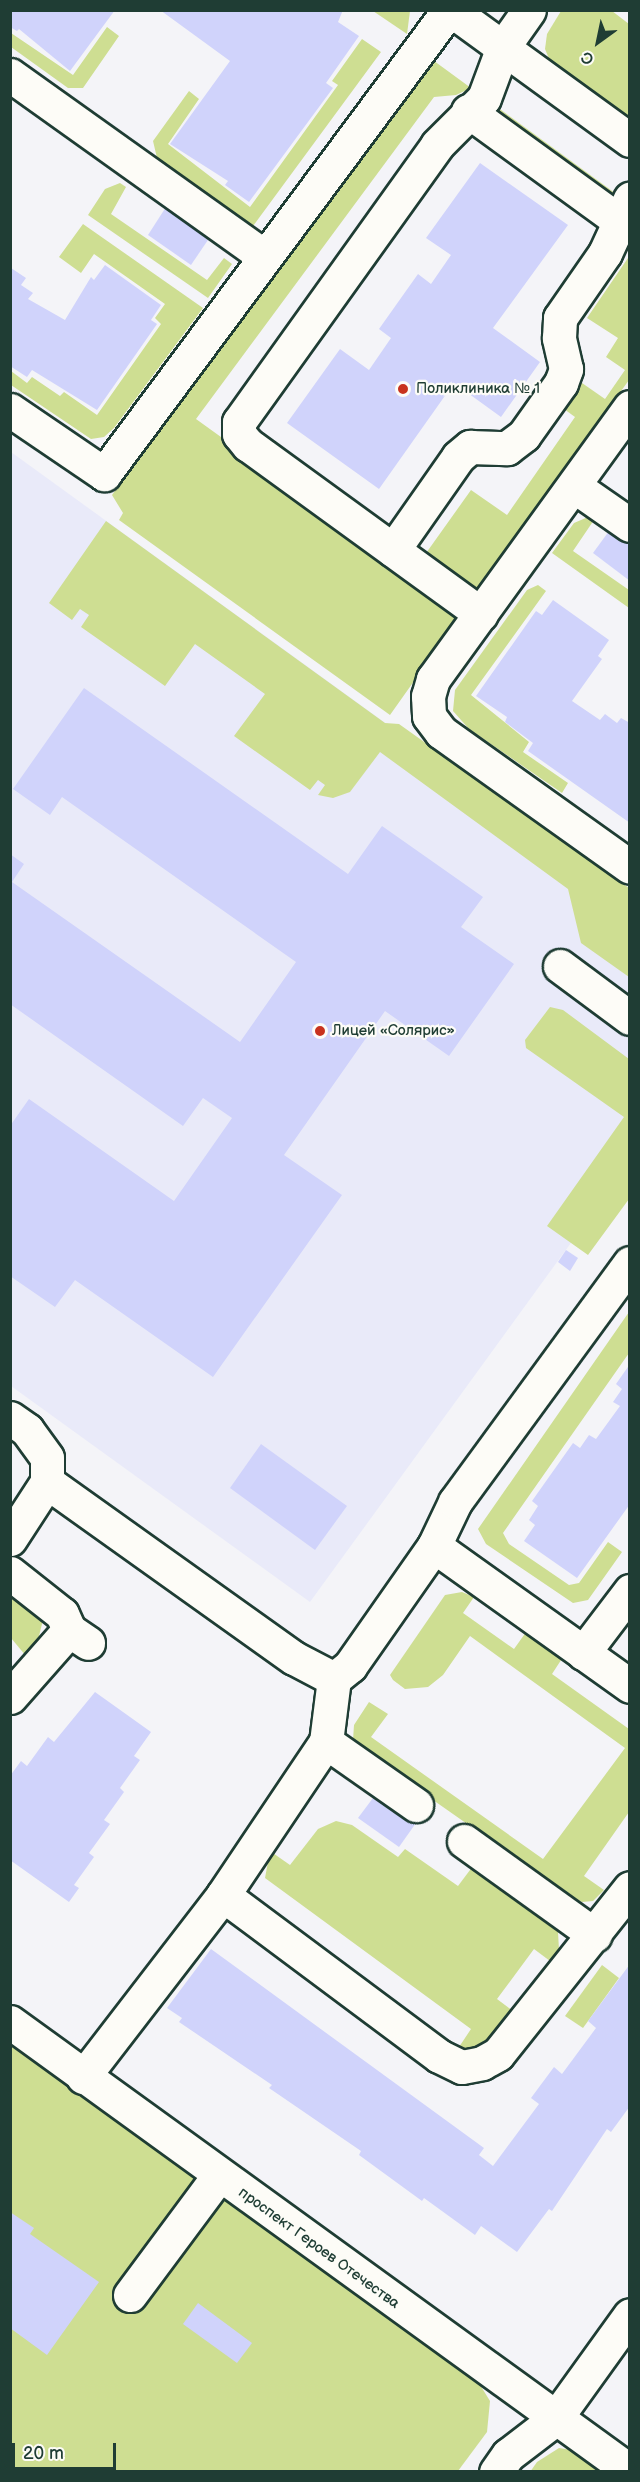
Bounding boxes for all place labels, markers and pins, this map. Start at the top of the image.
marker: Поликлиника № 1 [394,380,412,398]
place label: Поликлиника № 1 [416,380,540,398]
place label: Лицей «Солярис» [332,1022,455,1040]
marker: Лицей «Солярис» [313,1024,327,1038]

